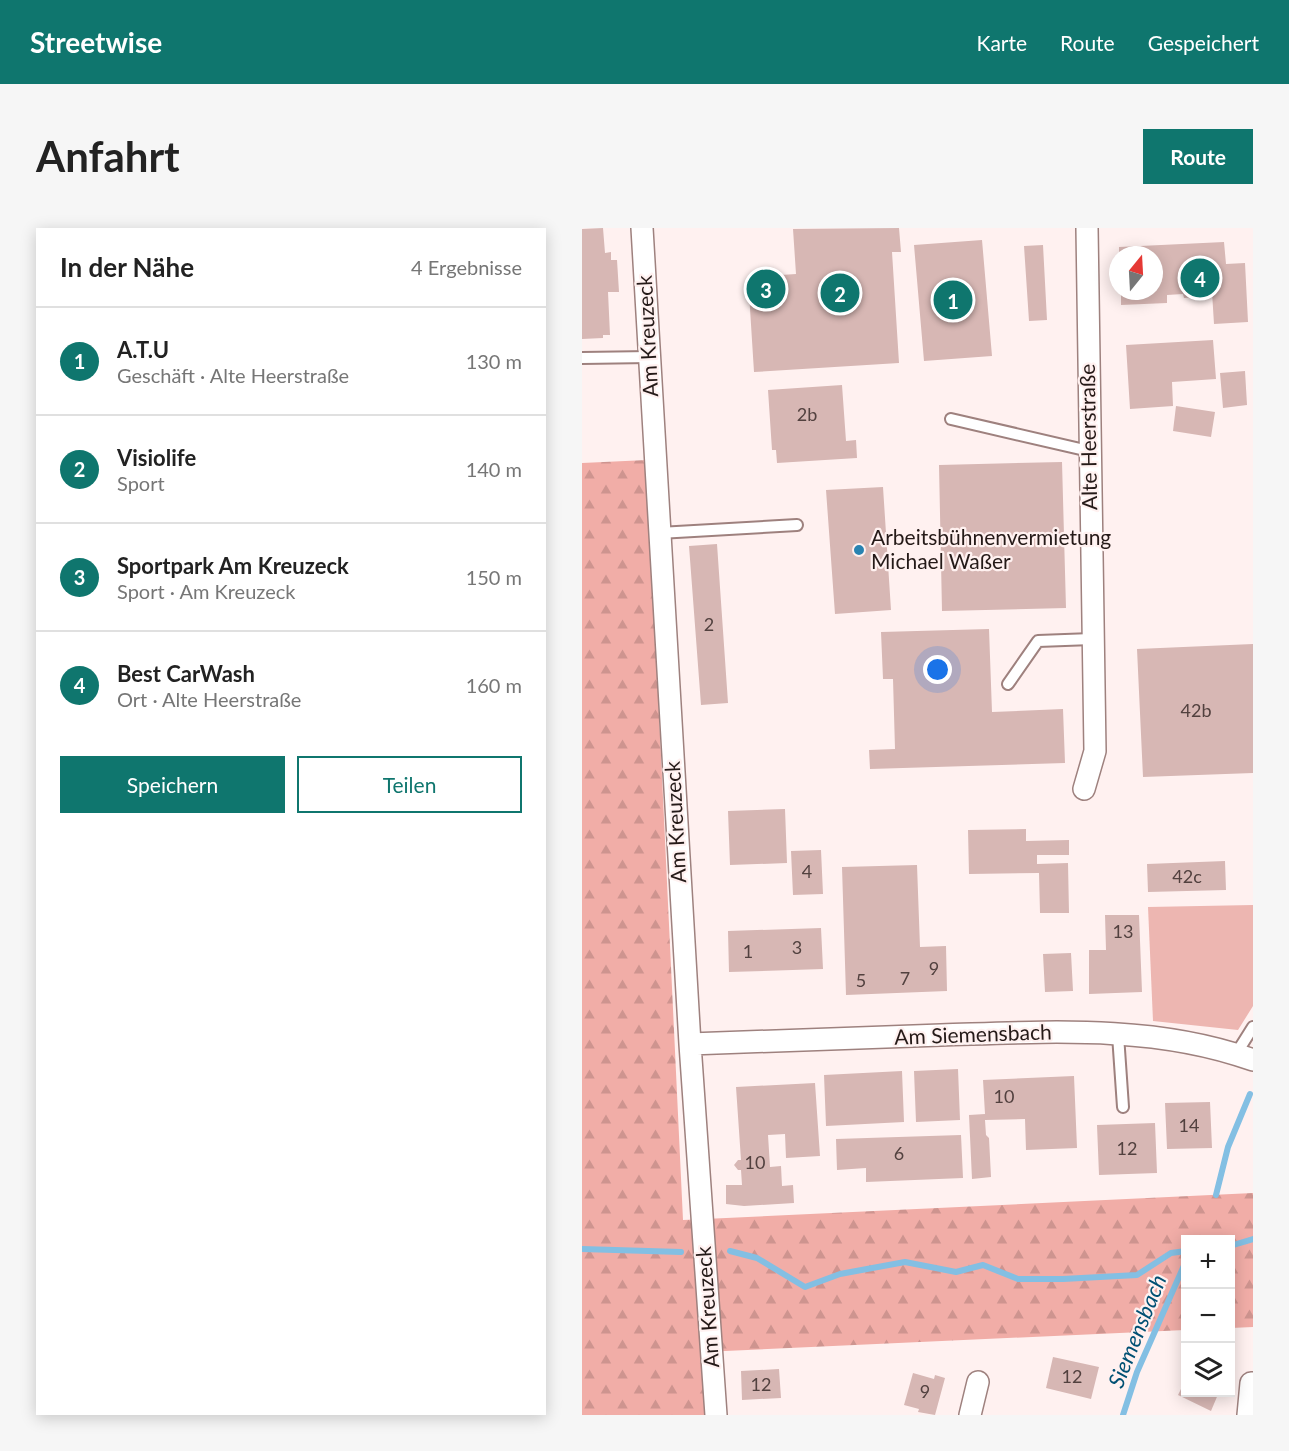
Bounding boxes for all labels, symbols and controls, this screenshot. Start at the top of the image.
text: Streetwise [30,25,162,59]
text: Karte [977,30,1027,55]
text: Route [1060,30,1115,55]
text: Gespeichert [1148,30,1259,55]
button: Route [1143,129,1253,184]
text: Anfahrt [36,131,180,181]
north arrow [1109,246,1163,300]
text: In der Nähe [60,251,194,283]
text: 4 Ergebnisse [411,255,522,279]
pin: 4 [1180,256,1220,300]
pin: 3 [746,266,786,312]
pin: 2 [820,270,860,316]
street label: Am Kreuzeck [631,274,662,398]
pin: 1 [934,278,973,322]
text: A.T.U [117,336,169,363]
text: 1 [74,349,85,373]
text: 130 m [466,349,522,373]
text: Geschäft · Alte Heerstraße [117,363,349,387]
street label: Alte Heerstraße [1074,364,1101,510]
house number: 2b [797,403,817,425]
text: Visiolife [117,444,196,471]
text: 2 [74,457,85,481]
text: 140 m [466,457,522,481]
text: Sport [117,471,165,495]
place label: Arbeitsbühnenvermietung Michael Waßer [871,524,1111,573]
marker: Arbeitsbühnenvermietung Michael Waßer [852,543,866,557]
text: Sportpark Am Kreuzeck [117,552,349,579]
text: 3 [74,565,85,589]
text: 150 m [466,565,522,589]
text: Sport · Am Kreuzeck [117,579,295,603]
house number: 2 [704,613,714,635]
your location [923,655,952,684]
text: Best CarWash [117,660,255,687]
text: 4 [74,673,85,697]
text: 160 m [466,673,522,697]
text: Ort · Alte Heerstraße [117,687,301,711]
house number: 42b [1181,699,1211,721]
button: Speichern [60,756,285,813]
button: Teilen [297,756,522,813]
street label: Am Kreuzeck [659,760,690,884]
house number: 4 [802,860,812,882]
house number: 42c [1172,865,1202,887]
house number: 13 [1113,920,1133,942]
house number: 3 [792,936,802,958]
house number: 1 [743,940,753,962]
house number: 9 [929,957,939,979]
house number: 7 [900,967,910,989]
house number: 5 [856,969,866,991]
street label: Am Siemensbach [894,1018,1052,1049]
house number: 10 [994,1085,1014,1107]
house number: 14 [1179,1114,1199,1136]
house number: 12 [1117,1137,1137,1159]
house number: 6 [894,1142,904,1164]
house number: 10 [745,1151,765,1173]
map controls [1181,1235,1235,1397]
button: + [1181,1235,1235,1289]
street label: Am Kreuzeck [690,1245,723,1369]
water label: Siemensbach [1102,1270,1171,1391]
button: − [1181,1289,1235,1343]
button: layers [1181,1343,1235,1397]
house number: 12 [1062,1365,1082,1387]
house number: 12 [751,1373,771,1395]
house number: 9 [920,1380,930,1402]

